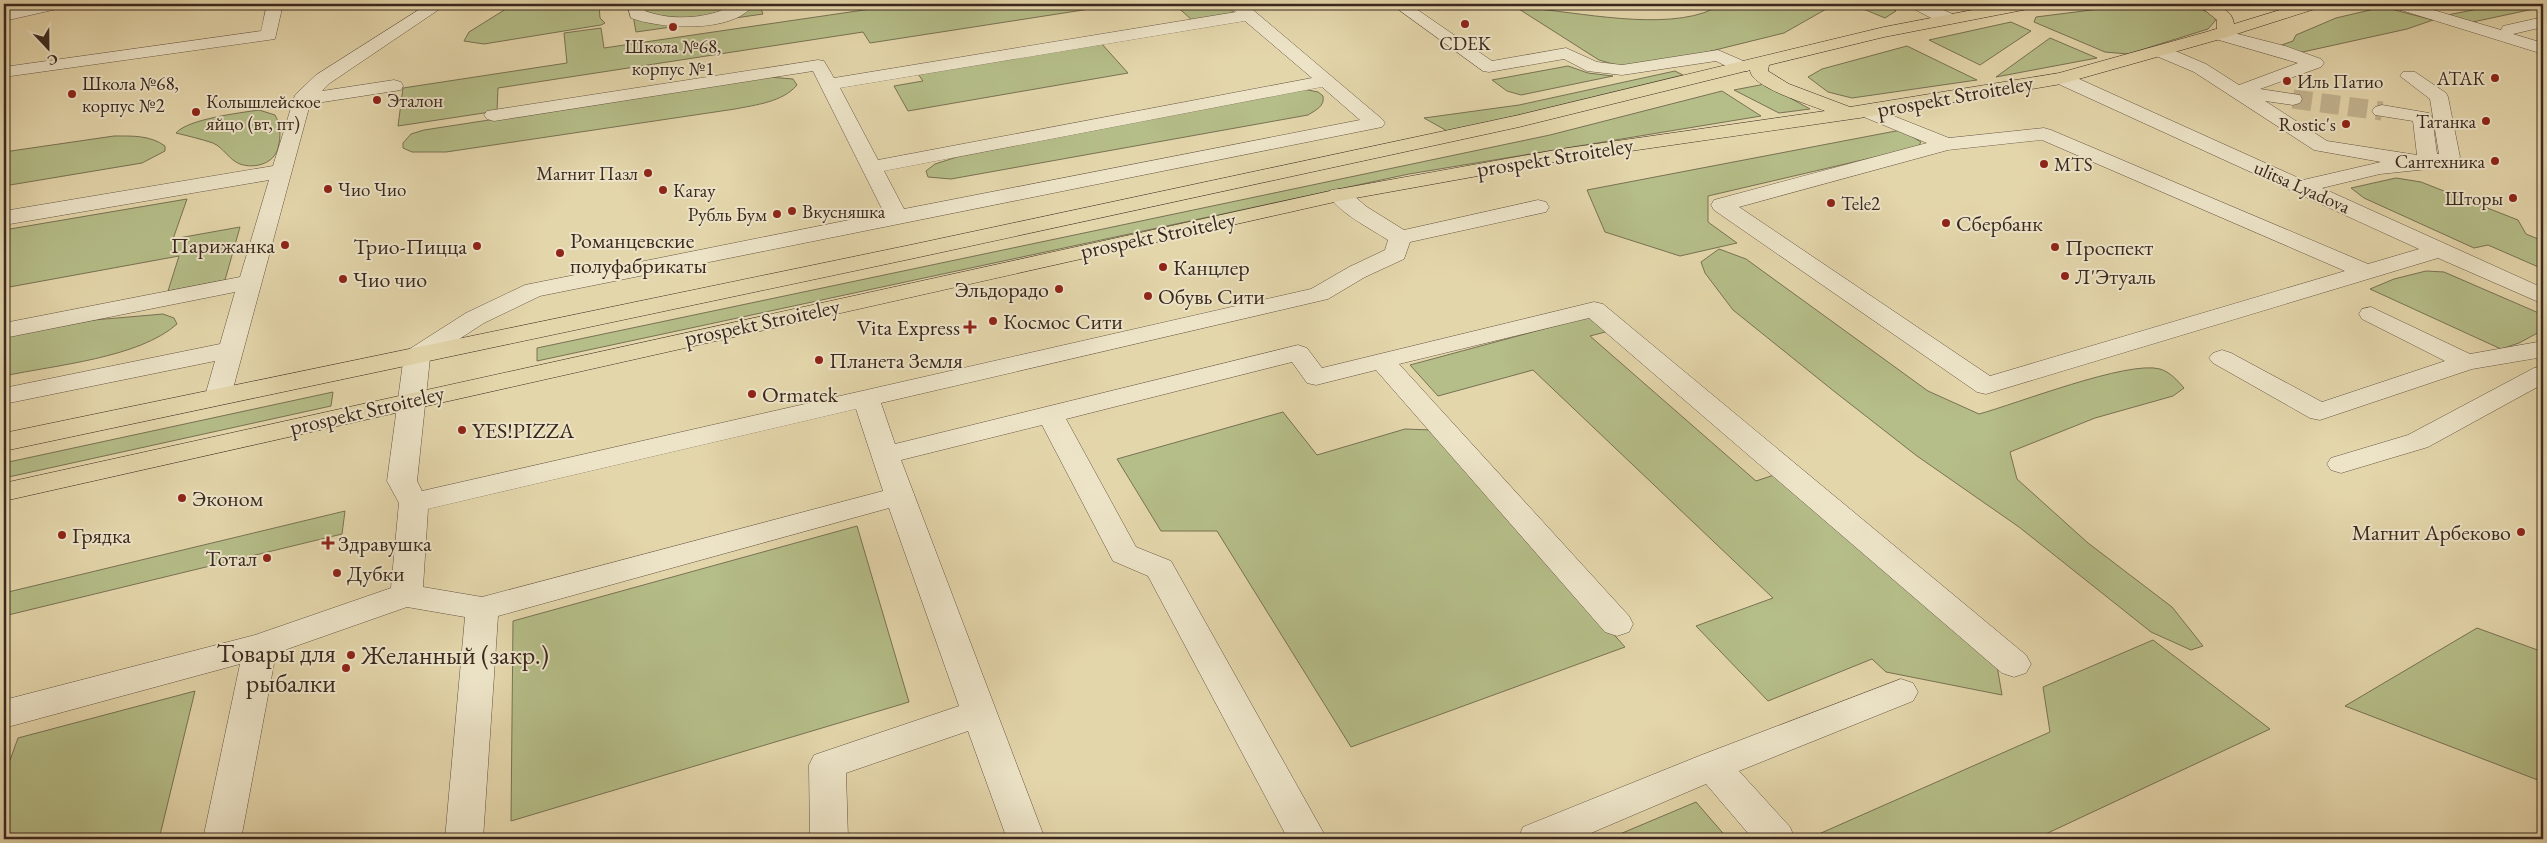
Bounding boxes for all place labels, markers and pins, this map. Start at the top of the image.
marker: CDEK [1459,18,1471,30]
marker: Школа №68, корпус №1 [667,21,679,33]
place label: CDEK [1439,31,1492,56]
place label: Школа №68, корпус №1 [625,34,721,81]
place label: АТАК [2436,66,2485,91]
place label: Иль Патио [2297,69,2383,94]
place label: Школа №68, корпус №2 [82,71,179,118]
marker: АТАК [2489,72,2501,84]
marker: Иль Патио [2281,75,2293,87]
marker: Школа №68, корпус №2 [66,88,78,100]
place label: Эталон [387,88,443,113]
place label: Колышлейское яйцо (вт, пт) [205,89,321,136]
marker: Эталон [371,94,383,106]
marker: Колышлейское яйцо (вт, пт) [190,106,202,118]
place label: Татанка [2416,109,2476,134]
place label: Rostic's [2279,112,2336,137]
marker: Татанка [2480,115,2492,127]
marker: Rostic's [2340,118,2352,130]
place label: Сантехника [2395,149,2485,174]
place label: MTS [2054,152,2093,177]
marker: Сантехника [2489,155,2501,167]
marker: MTS [2038,158,2050,170]
place label: Магнит Пазл [536,161,638,186]
marker: Магнит Пазл [642,167,654,179]
place label: Чио Чио [338,177,406,202]
place label: Кагау [673,178,716,203]
marker: Чио Чио [322,183,334,195]
marker: Кагау [657,184,669,196]
place label: Шторы [2445,186,2503,211]
place label: Tele2 [1841,191,1880,216]
marker: Шторы [2507,192,2519,204]
marker: Tele2 [1825,197,1837,209]
place label: Вкусняшка [802,199,886,224]
place label: Рубль Бум [688,202,767,227]
marker: Вкусняшка [786,205,798,217]
marker: Рубль Бум [771,208,783,220]
place label: Сбербанк [1956,209,2043,238]
marker: Сбербанк [1940,217,1952,229]
place label: Романцевские полуфабрикаты [570,226,707,280]
place label: Парижанка [171,231,275,260]
place label: Трио-Пицца [353,232,467,261]
place label: Проспект [2065,233,2153,262]
marker: Парижанка [279,239,291,251]
marker: Трио-Пицца [471,240,483,252]
marker: Проспект [2049,241,2061,253]
marker: Романцевские полуфабрикаты [554,247,566,259]
place label: Канцлер [1173,253,1250,282]
marker: Канцлер [1157,261,1169,273]
place label: Л'Этуаль [2075,262,2156,291]
place label: Чио чио [353,265,427,294]
marker: Л'Этуаль [2059,270,2071,282]
marker: Чио чио [337,273,349,285]
place label: Эльдорадо [955,275,1049,304]
place label: Обувь Сити [1158,282,1265,311]
marker: Эльдорадо [1053,283,1065,295]
marker: Обувь Сити [1142,290,1154,302]
place label: Космос Сити [1003,307,1123,336]
place label: Vita Express [857,313,960,342]
marker: Космос Сити [987,315,999,327]
marker: Vita Express [964,321,976,333]
place label: Планета Земля [829,346,963,375]
marker: Планета Земля [813,354,825,366]
place label: Ormatek [762,380,839,409]
marker: Ormatek [746,388,758,400]
place label: YES!PIZZA [472,416,575,445]
marker: YES!PIZZA [456,424,468,436]
place label: Эконом [192,484,263,513]
marker: Эконом [176,492,188,504]
place label: Магнит Арбеково [2352,518,2511,547]
place label: Грядка [72,521,131,550]
marker: Магнит Арбеково [2515,526,2527,538]
marker: Грядка [56,529,68,541]
place label: Здравушка [338,529,432,558]
marker: Здравушка [322,537,334,549]
place label: Тотал [205,544,257,573]
marker: Тотал [261,552,273,564]
place label: Дубки [347,559,405,588]
marker: Дубки [331,567,343,579]
place label: Товары для рыбалки [217,636,336,700]
place label: Желанный (закр.) [360,638,549,672]
marker: Желанный (закр.) [345,649,357,661]
marker: Товары для рыбалки [340,662,352,674]

